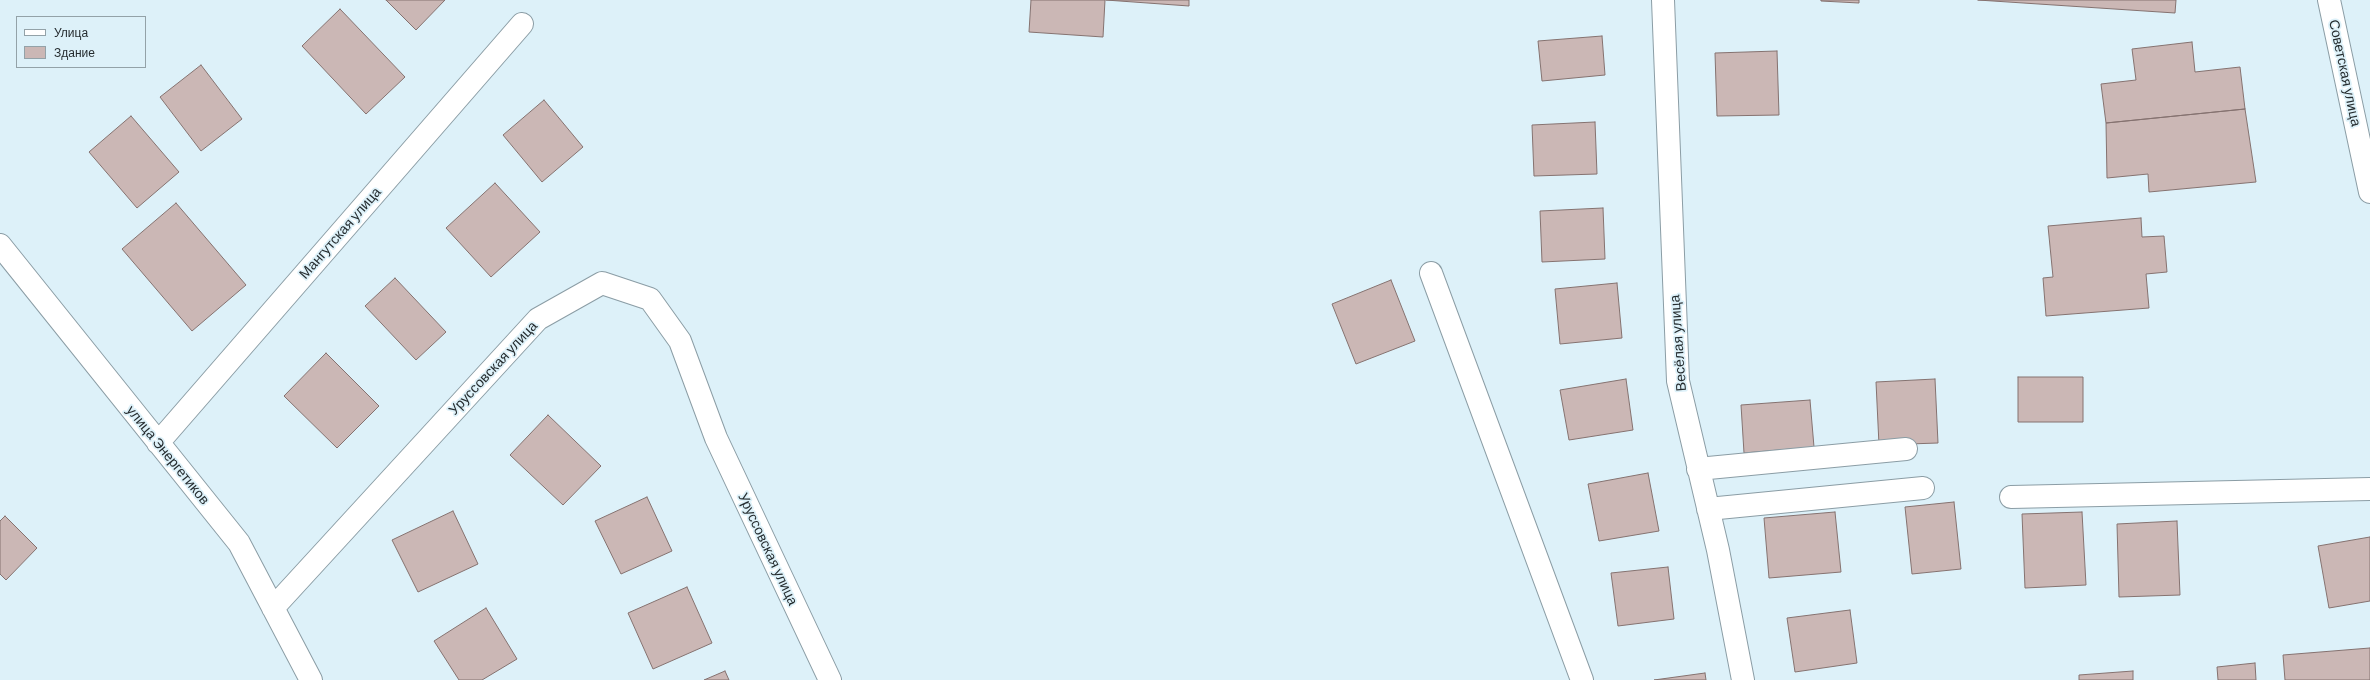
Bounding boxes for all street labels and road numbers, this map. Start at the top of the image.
street label: Советская улица [2325,18,2365,128]
street label: Мангутская улица [296,184,384,282]
street label: Весёлая улица [1666,294,1690,392]
street label: Уруссовская улица [445,318,541,418]
street label: улица Энергетиков [123,402,213,508]
street label: Уруссовская улица [735,490,801,608]

